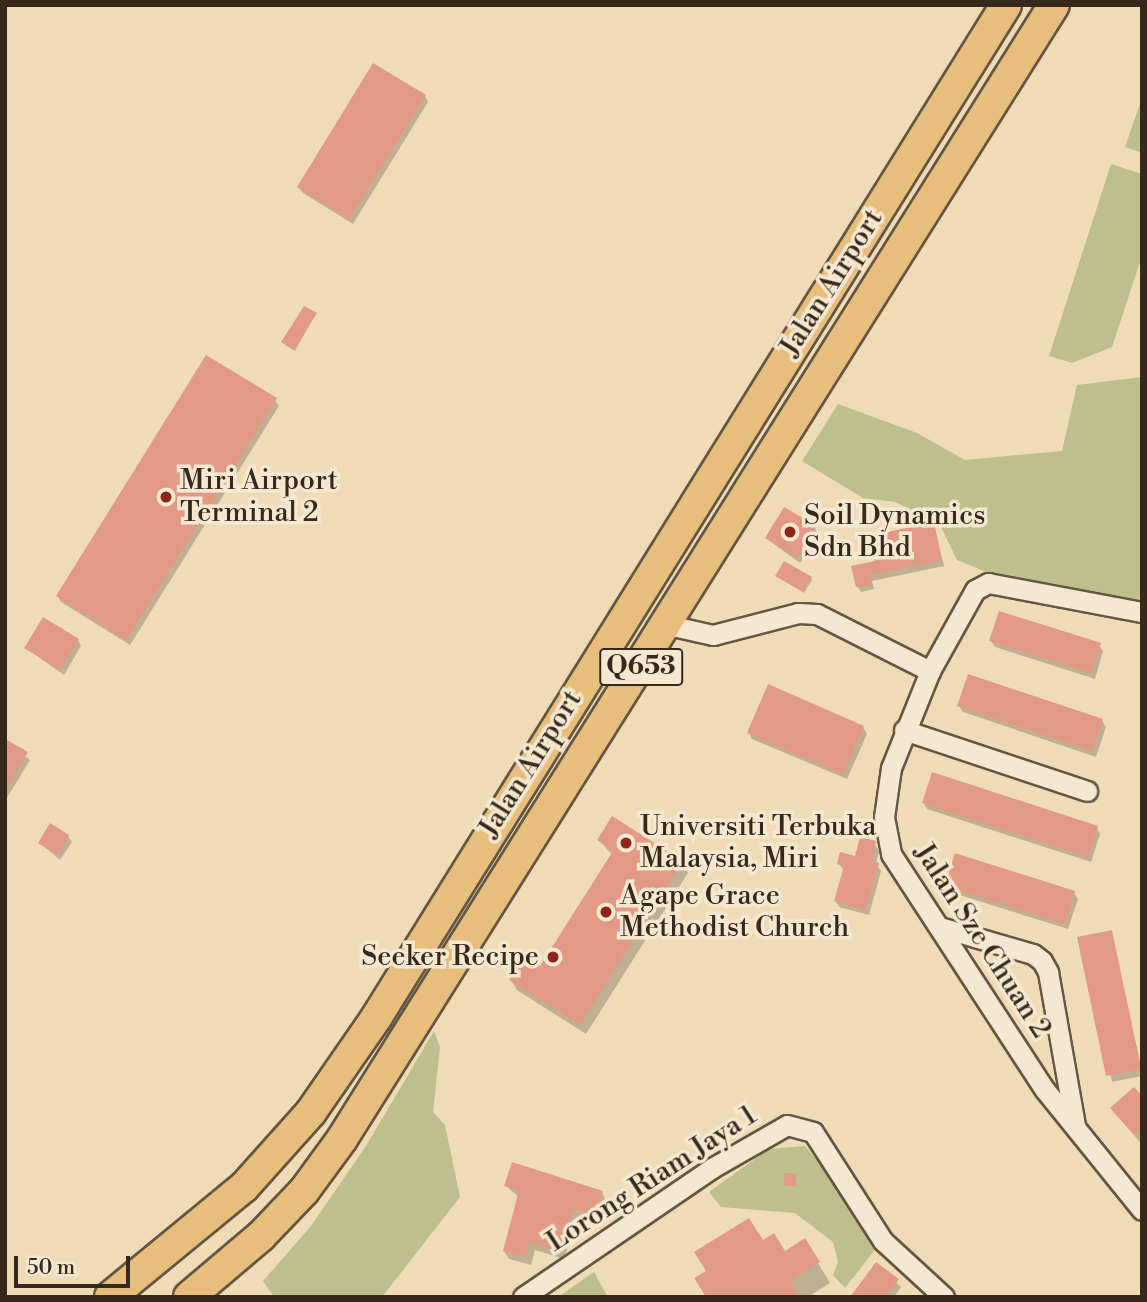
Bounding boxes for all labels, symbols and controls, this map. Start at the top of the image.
street label: Jalan Airport [774,203,890,363]
place label: Miri Airport Terminal 2 [180,464,338,530]
marker: Miri Airport Terminal 2 [158,489,174,505]
place label: Soil Dynamics Sdn Bhd [804,499,985,565]
marker: Soil Dynamics Sdn Bhd [782,524,798,540]
road number: Q653 [599,645,683,690]
street label: Jalan Airport [473,684,589,844]
place label: Universiti Terbuka Malaysia, Miri [640,810,876,876]
marker: Universiti Terbuka Malaysia, Miri [618,835,634,851]
street label: Jalan Sze Chuan 2 [907,838,1057,1044]
place label: Agape Grace Methodist Church [620,879,849,945]
marker: Agape Grace Methodist Church [598,904,614,920]
place label: Seeker Recipe [361,940,539,974]
marker: Seeker Recipe [545,949,561,965]
street label: Lorong Riam Jaya 1 [541,1099,763,1259]
scale bar [18,1242,133,1286]
text: 50 m [27,1255,75,1281]

